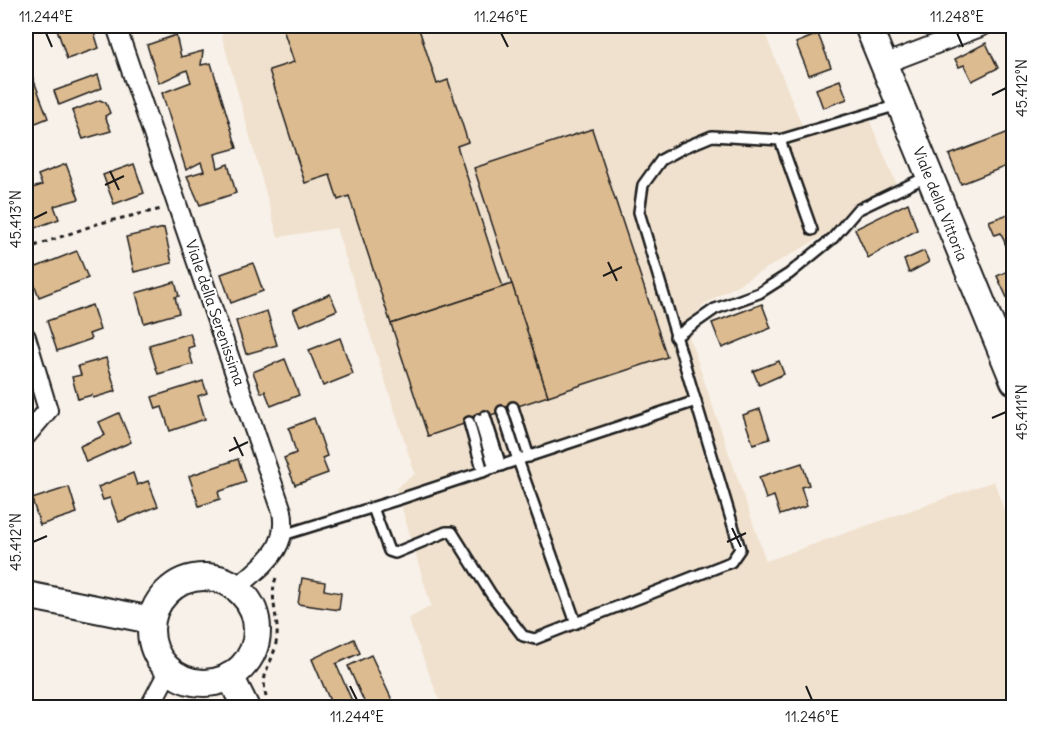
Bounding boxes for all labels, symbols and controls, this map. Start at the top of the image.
text: 11.244°E [19,7,73,26]
text: 11.246°E [474,7,528,26]
text: 11.248°E [930,7,984,26]
text: 45.412°N [1012,59,1031,117]
street label: Viale della Vittoria [909,144,972,264]
text: 45.413°N [6,190,25,248]
street label: Viale della Serenissima [182,237,249,389]
text: 45.411°N [1012,384,1031,440]
text: 45.412°N [6,513,25,571]
text: 11.244°E [330,707,384,726]
text: 11.246°E [785,707,839,726]

